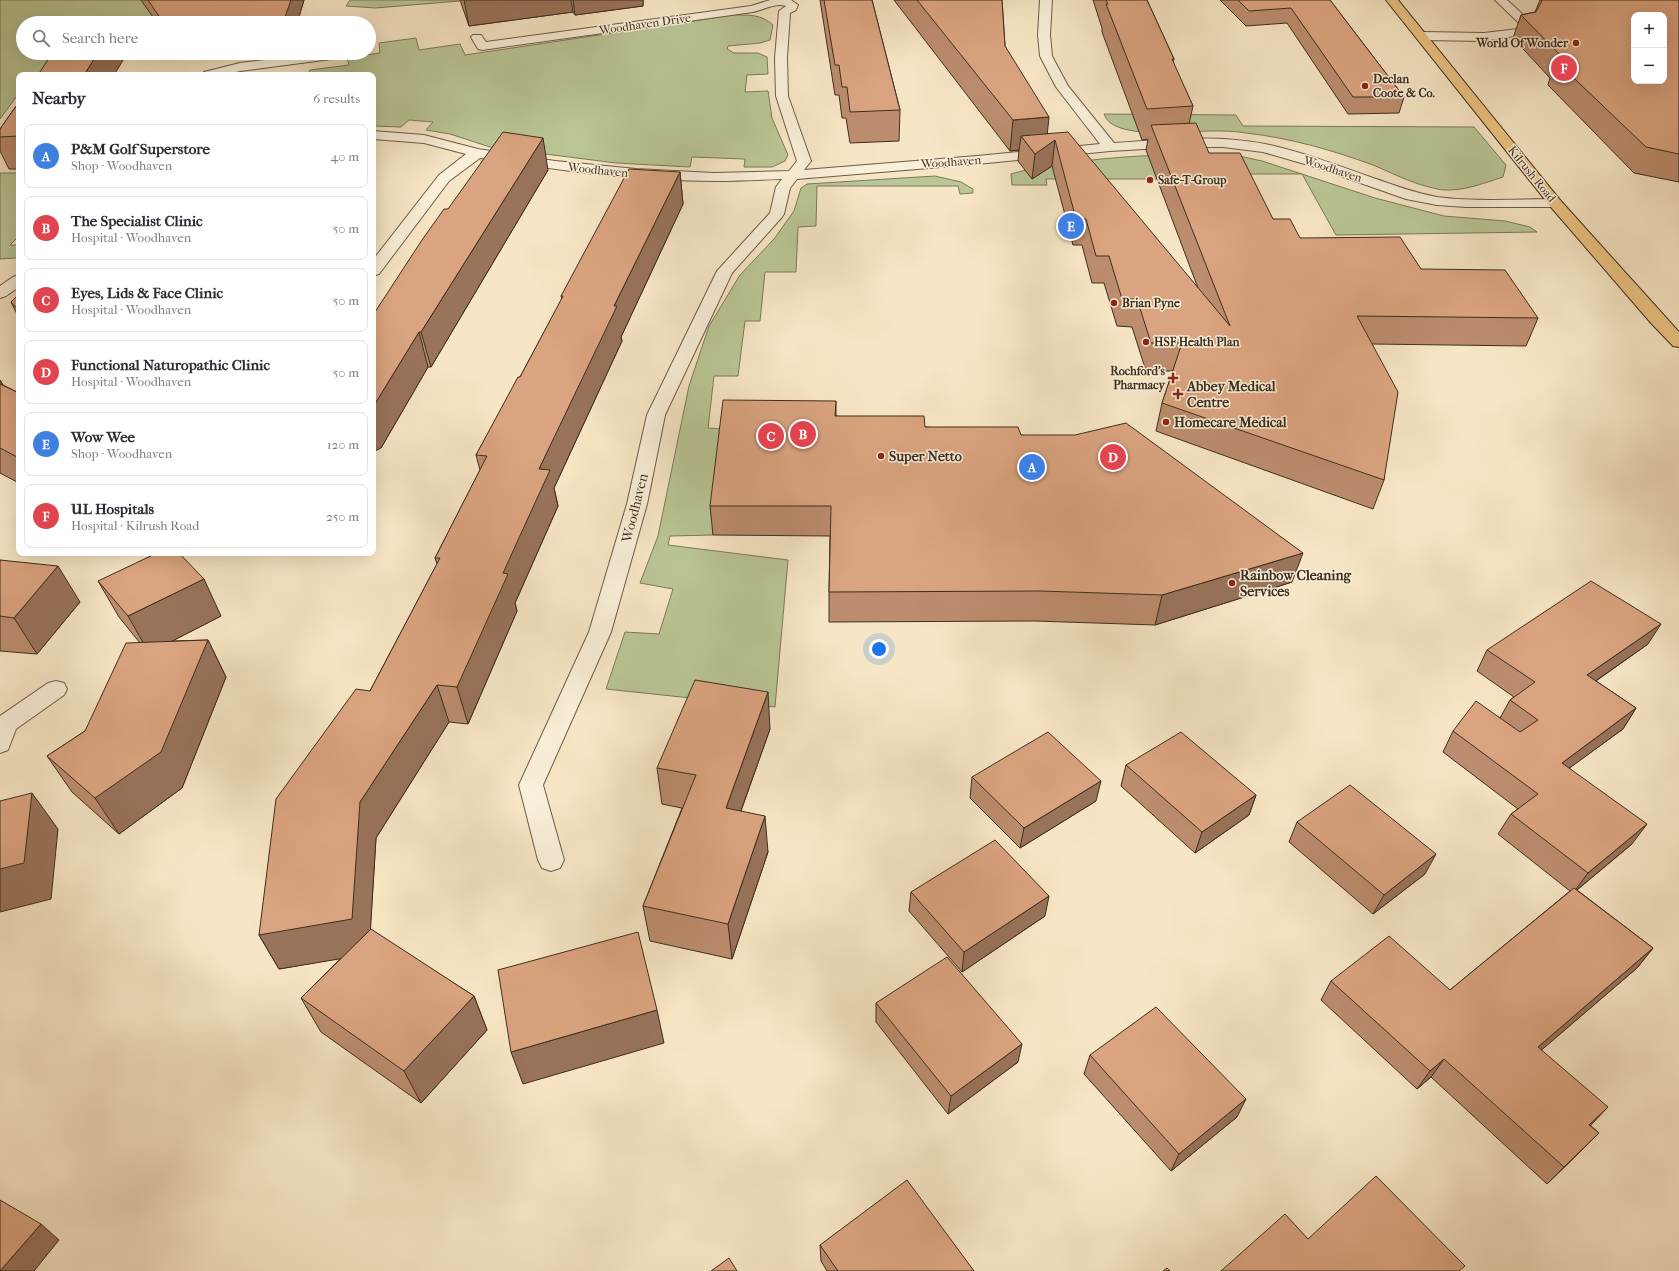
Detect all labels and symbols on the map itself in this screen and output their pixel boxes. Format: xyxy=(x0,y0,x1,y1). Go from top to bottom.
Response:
street label: Woodhaven Drive xyxy=(597,11,692,37)
place label: World Of Wonder xyxy=(1475,36,1569,50)
marker: World Of Wonder xyxy=(1571,38,1581,48)
pin: F xyxy=(1551,53,1577,83)
place label: Declan Coote & Co. xyxy=(1373,72,1436,100)
marker: Declan Coote & Co. xyxy=(1360,81,1370,91)
street label: Kilrush Road xyxy=(1505,143,1559,205)
street label: Woodhaven xyxy=(919,153,982,171)
street label: Woodhaven xyxy=(1301,153,1364,185)
street label: Woodhaven xyxy=(566,160,629,180)
place label: Safe-T-Group xyxy=(1158,173,1227,188)
marker: Safe-T-Group xyxy=(1145,175,1155,185)
pin: E xyxy=(1058,211,1084,241)
place label: Brian Pyne xyxy=(1122,296,1180,311)
marker: Brian Pyne xyxy=(1109,298,1119,308)
place label: HSF Health Plan xyxy=(1154,335,1240,349)
marker: HSF Health Plan xyxy=(1141,337,1151,347)
place label: Rochford's Pharmacy xyxy=(1110,364,1166,393)
marker: Rochford's Pharmacy xyxy=(1168,373,1178,383)
place label: Abbey Medical Centre xyxy=(1186,378,1276,411)
marker: Abbey Medical Centre xyxy=(1172,388,1184,400)
place label: Homecare Medical xyxy=(1174,414,1287,431)
marker: Homecare Medical xyxy=(1161,417,1171,427)
pin: B xyxy=(790,419,816,449)
pin: C xyxy=(758,421,784,451)
pin: D xyxy=(1100,442,1126,472)
place label: Super Netto xyxy=(889,448,962,465)
marker: Super Netto xyxy=(876,451,886,461)
pin: A xyxy=(1019,452,1045,482)
street label: Woodhaven xyxy=(618,472,652,545)
place label: Rainbow Cleaning Services xyxy=(1240,567,1352,600)
marker: Rainbow Cleaning Services xyxy=(1227,578,1237,588)
your location xyxy=(869,639,889,659)

